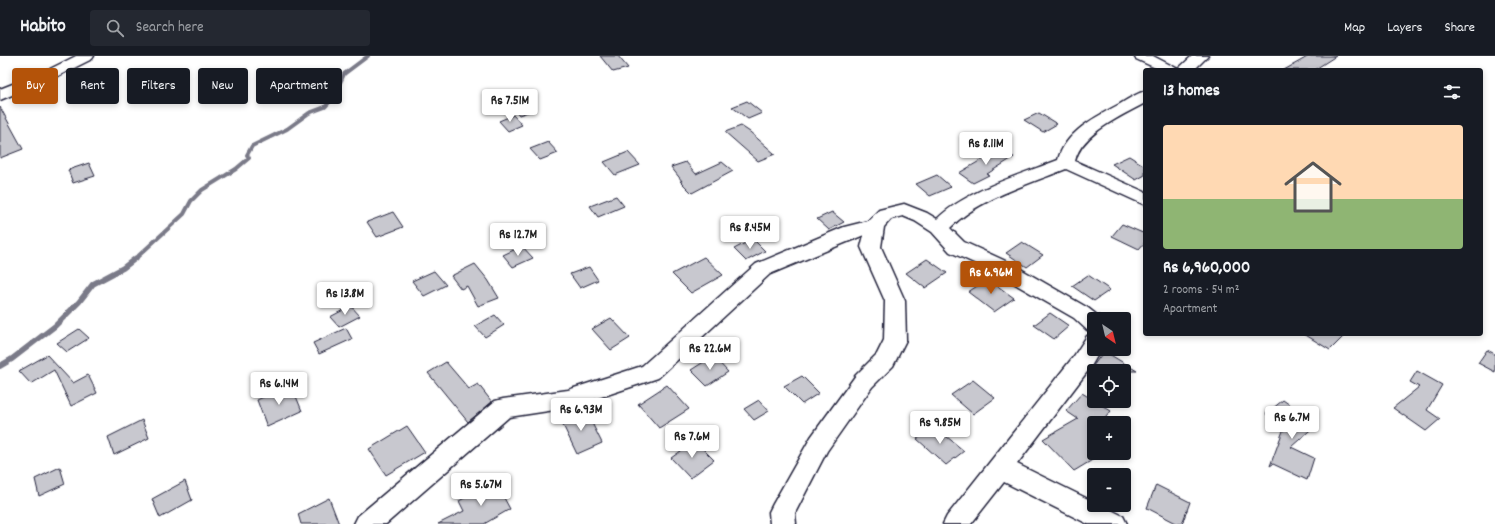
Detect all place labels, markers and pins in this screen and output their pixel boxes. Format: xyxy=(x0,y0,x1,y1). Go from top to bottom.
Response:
pin: Rs 7.51M xyxy=(469,89,551,123)
pin: Rs 8.11M xyxy=(945,132,1027,166)
pin: Rs 8.45M xyxy=(709,216,791,250)
pin: Rs 12.7M xyxy=(477,223,559,257)
pin: Rs 6.96M xyxy=(950,261,1032,295)
pin: Rs 13.8M xyxy=(304,282,386,316)
pin: Rs 22.6M xyxy=(669,337,751,371)
pin: Rs 6.14M xyxy=(238,372,320,406)
pin: Rs 6.93M xyxy=(540,398,622,432)
pin: Rs 6.7M xyxy=(1255,406,1329,440)
pin: Rs 9.85M xyxy=(899,411,981,445)
pin: Rs 7.6M xyxy=(655,425,729,459)
pin: Rs 5.67M xyxy=(440,473,522,507)

